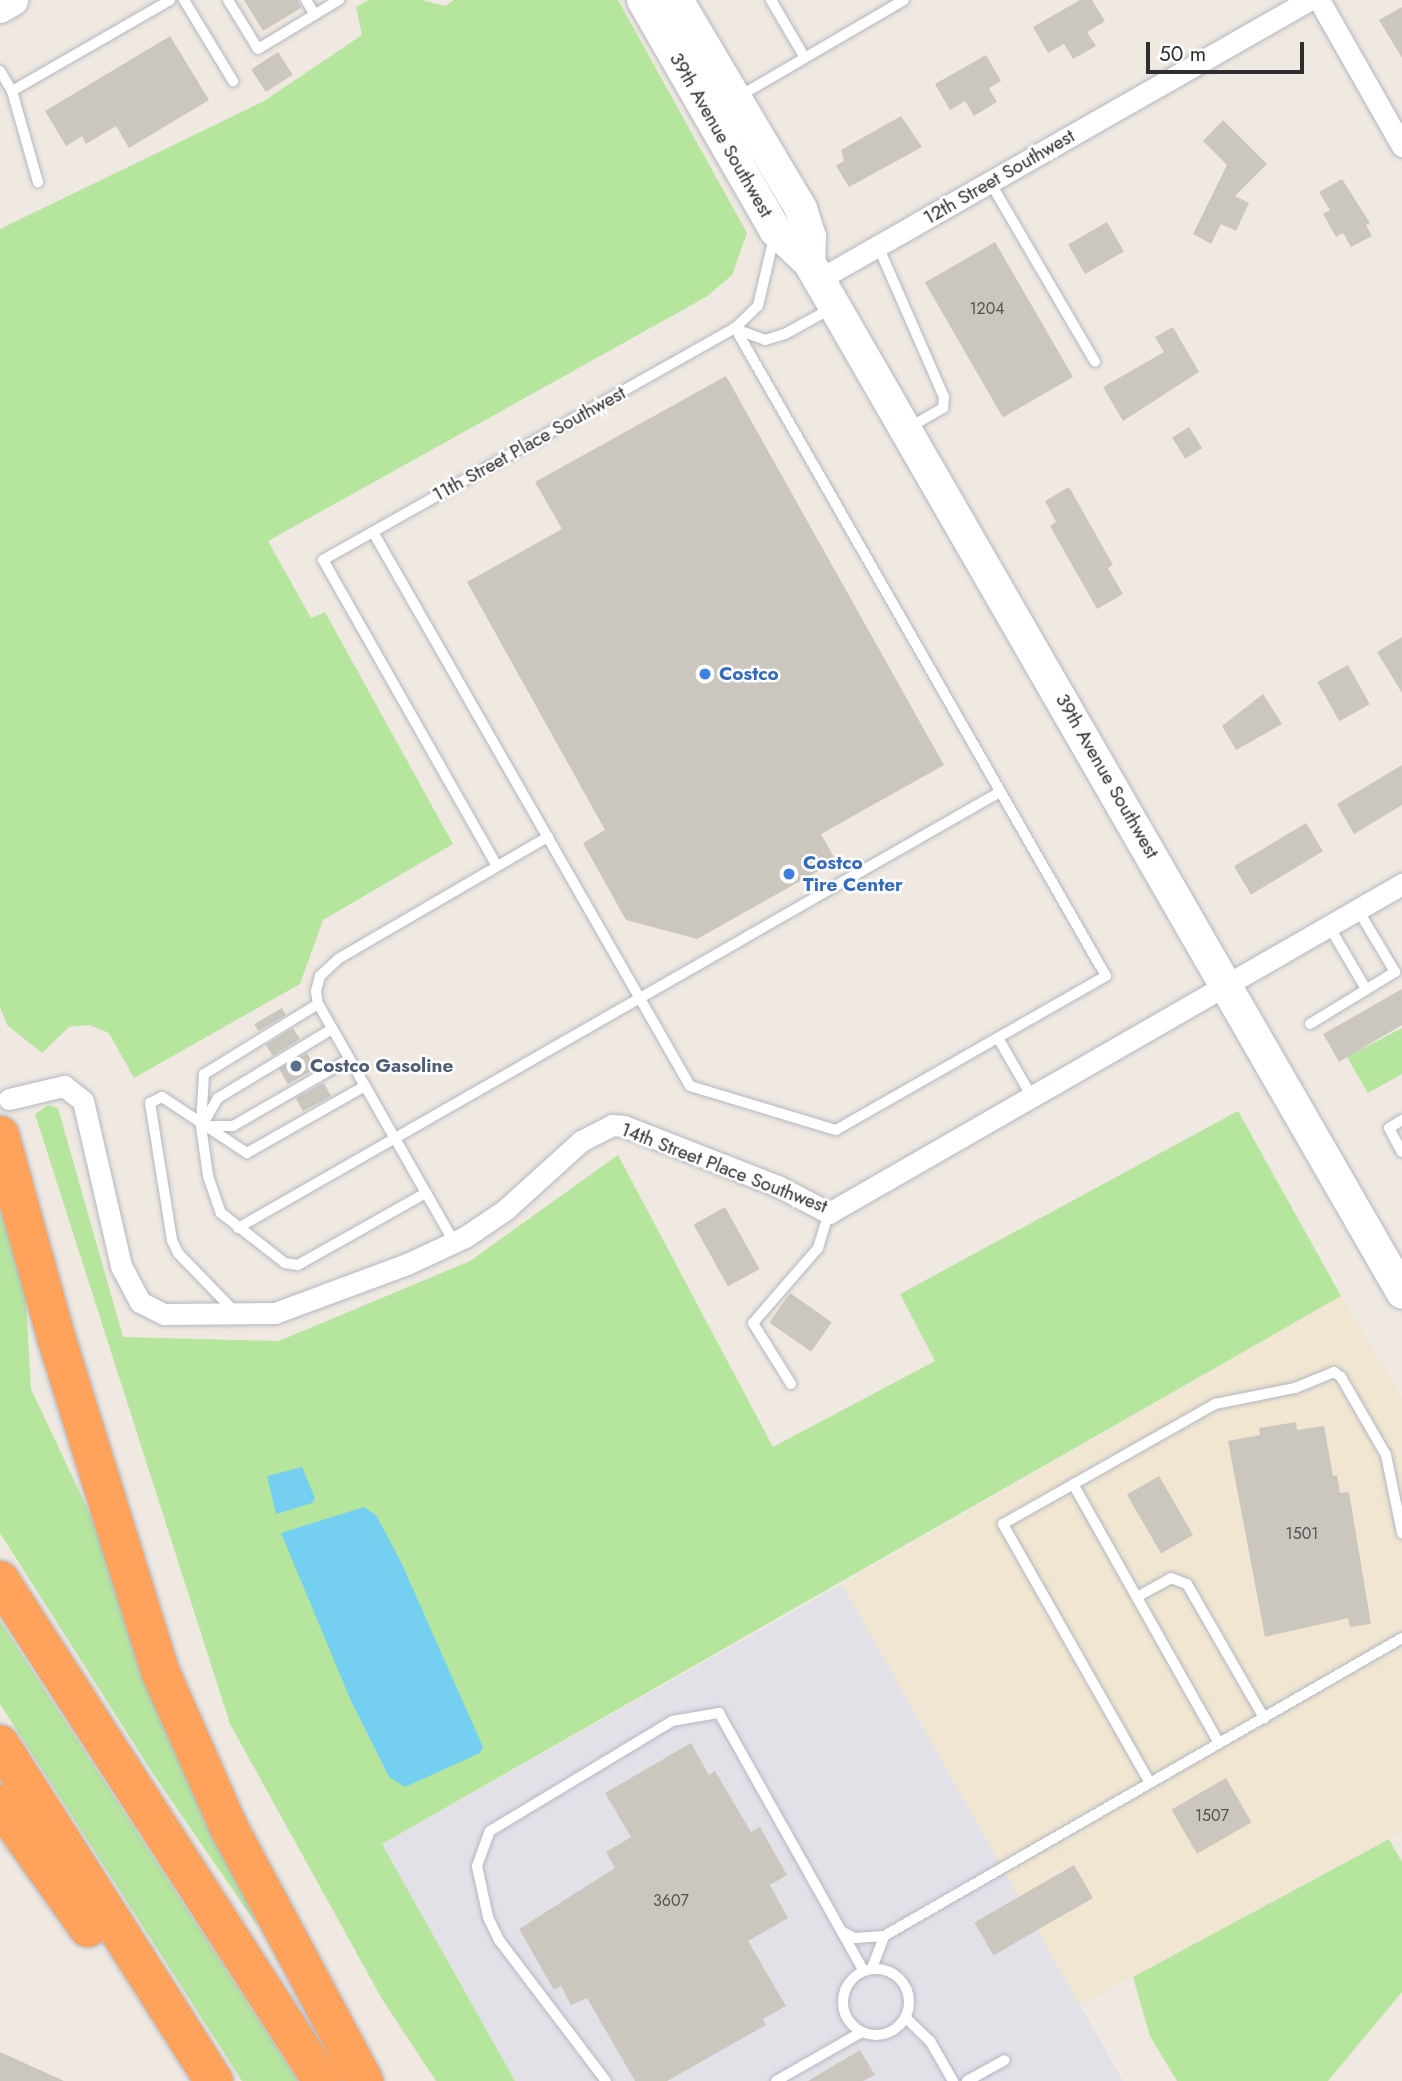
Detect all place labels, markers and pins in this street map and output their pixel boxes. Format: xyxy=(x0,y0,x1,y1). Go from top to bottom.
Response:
place label: Costco xyxy=(719,663,779,685)
marker: Costco xyxy=(697,666,713,682)
place label: Costco Tire Center xyxy=(803,852,903,896)
marker: Costco Tire Center xyxy=(781,866,797,882)
place label: Costco Gasoline xyxy=(310,1055,453,1077)
marker: Costco Gasoline xyxy=(288,1058,304,1074)

